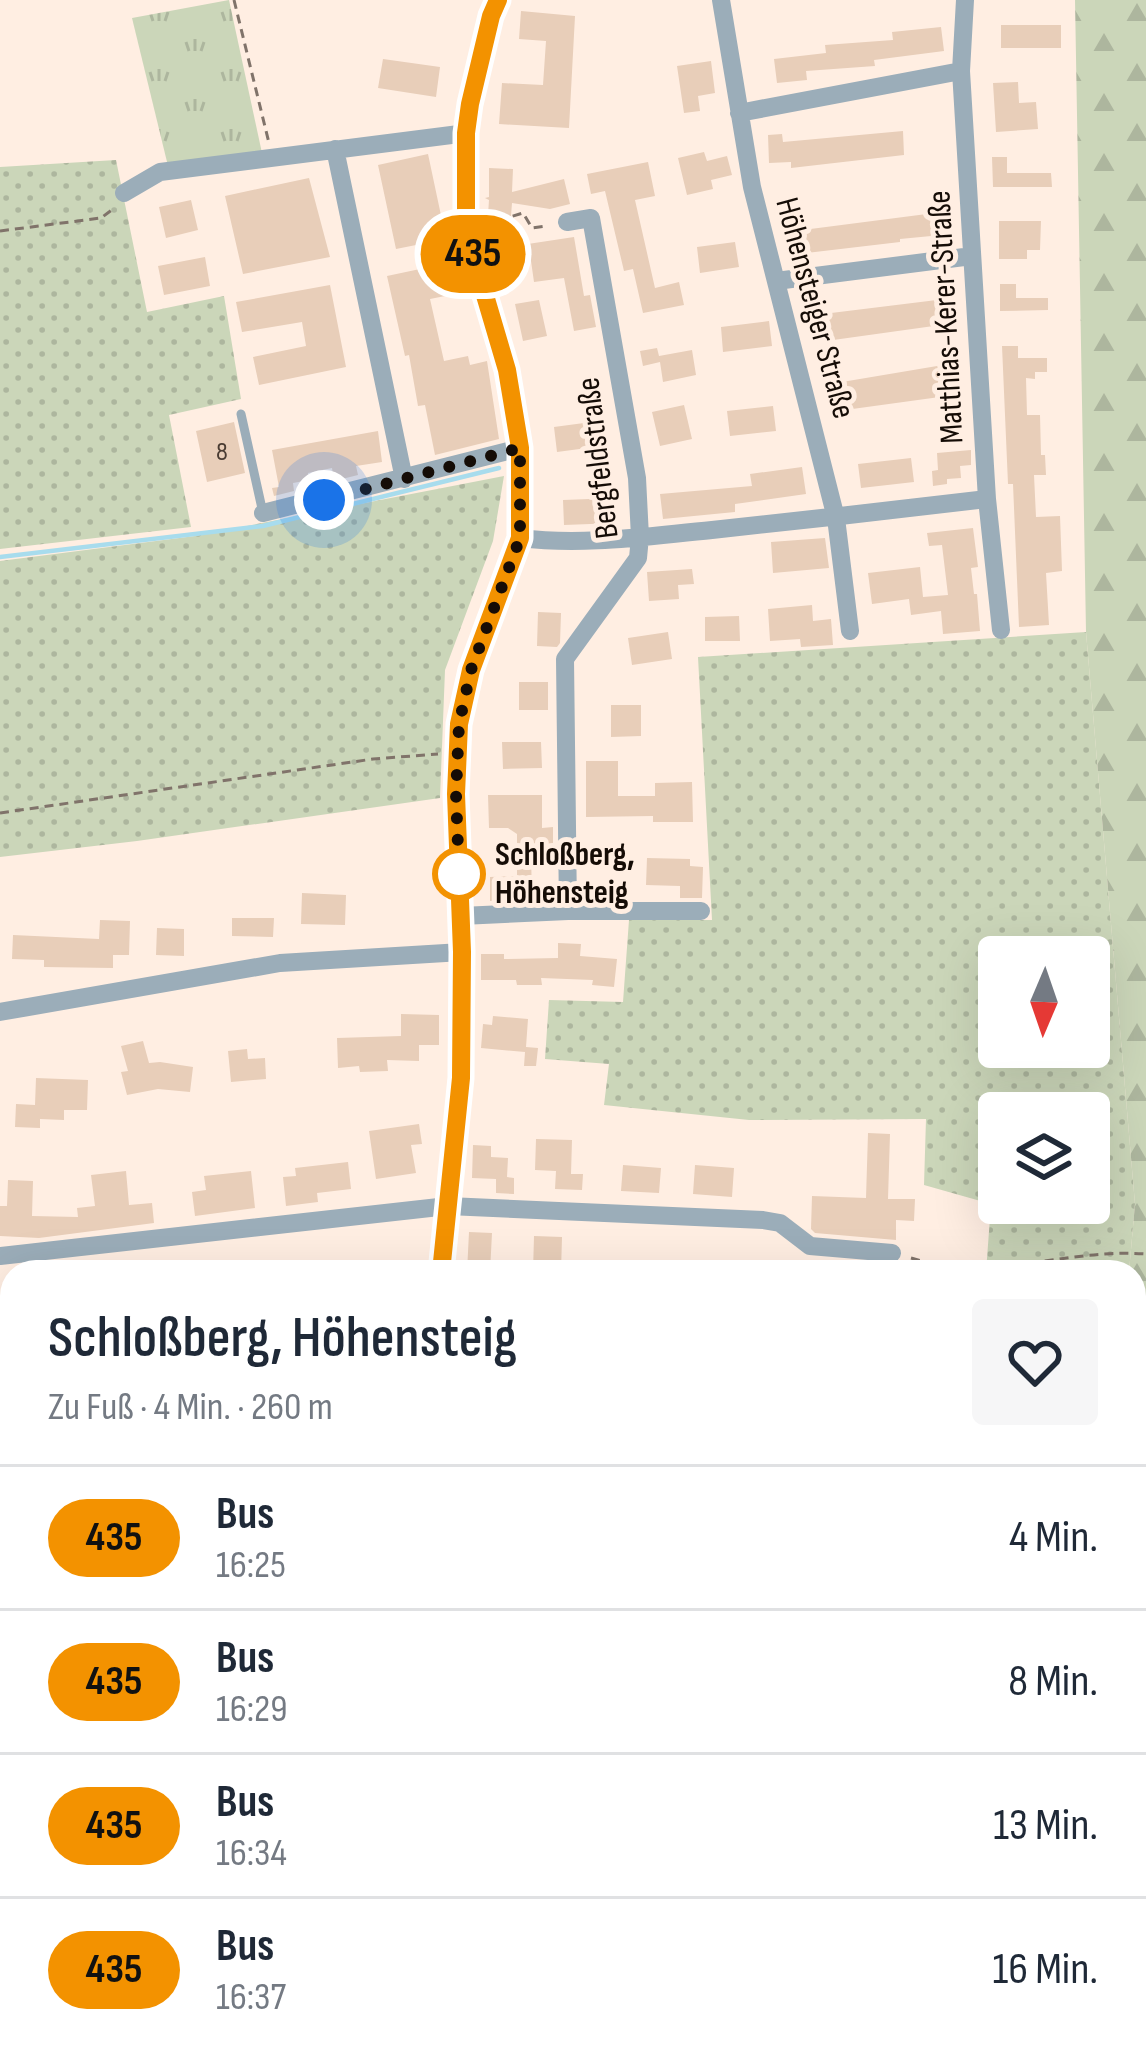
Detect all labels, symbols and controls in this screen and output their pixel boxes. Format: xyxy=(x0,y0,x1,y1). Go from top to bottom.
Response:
street label: Matthias-Kerer-Straße xyxy=(919,189,973,445)
street label: Höhensteiger Straße xyxy=(766,193,864,423)
line badge: 435 xyxy=(404,215,542,293)
text: 435 xyxy=(445,228,501,279)
street label: Bergfeldstraße xyxy=(568,375,628,541)
house number: 8 xyxy=(216,436,228,468)
your location xyxy=(294,470,354,530)
place label: Schloßberg, Höhensteig xyxy=(495,835,635,913)
marker: Schloßberg, Höhensteig xyxy=(434,849,484,899)
north arrow xyxy=(978,936,1110,1068)
map controls xyxy=(978,936,1110,1224)
button: layers xyxy=(978,1092,1110,1224)
button: heart xyxy=(972,1299,1098,1425)
text: Schloßberg, Höhensteig xyxy=(48,1305,517,1373)
text: Zu Fuß · 4 Min. · 260 m xyxy=(48,1384,333,1431)
text: Bus xyxy=(216,1487,274,1542)
text: 4 Min. xyxy=(1009,1510,1098,1565)
text: 435 xyxy=(86,1512,142,1563)
text: 16:25 xyxy=(216,1542,286,1589)
text: Bus xyxy=(216,1631,274,1686)
text: 8 Min. xyxy=(1008,1654,1098,1709)
text: 435 xyxy=(86,1656,142,1707)
text: 16:29 xyxy=(216,1686,287,1733)
text: Bus xyxy=(216,1775,274,1830)
text: 13 Min. xyxy=(993,1798,1098,1853)
text: 435 xyxy=(86,1800,142,1851)
text: 16:34 xyxy=(216,1830,287,1877)
text: Bus xyxy=(216,1919,274,1974)
text: 16 Min. xyxy=(993,1942,1098,1997)
text: 435 xyxy=(86,1944,142,1995)
text: 16:37 xyxy=(216,1974,286,2021)

